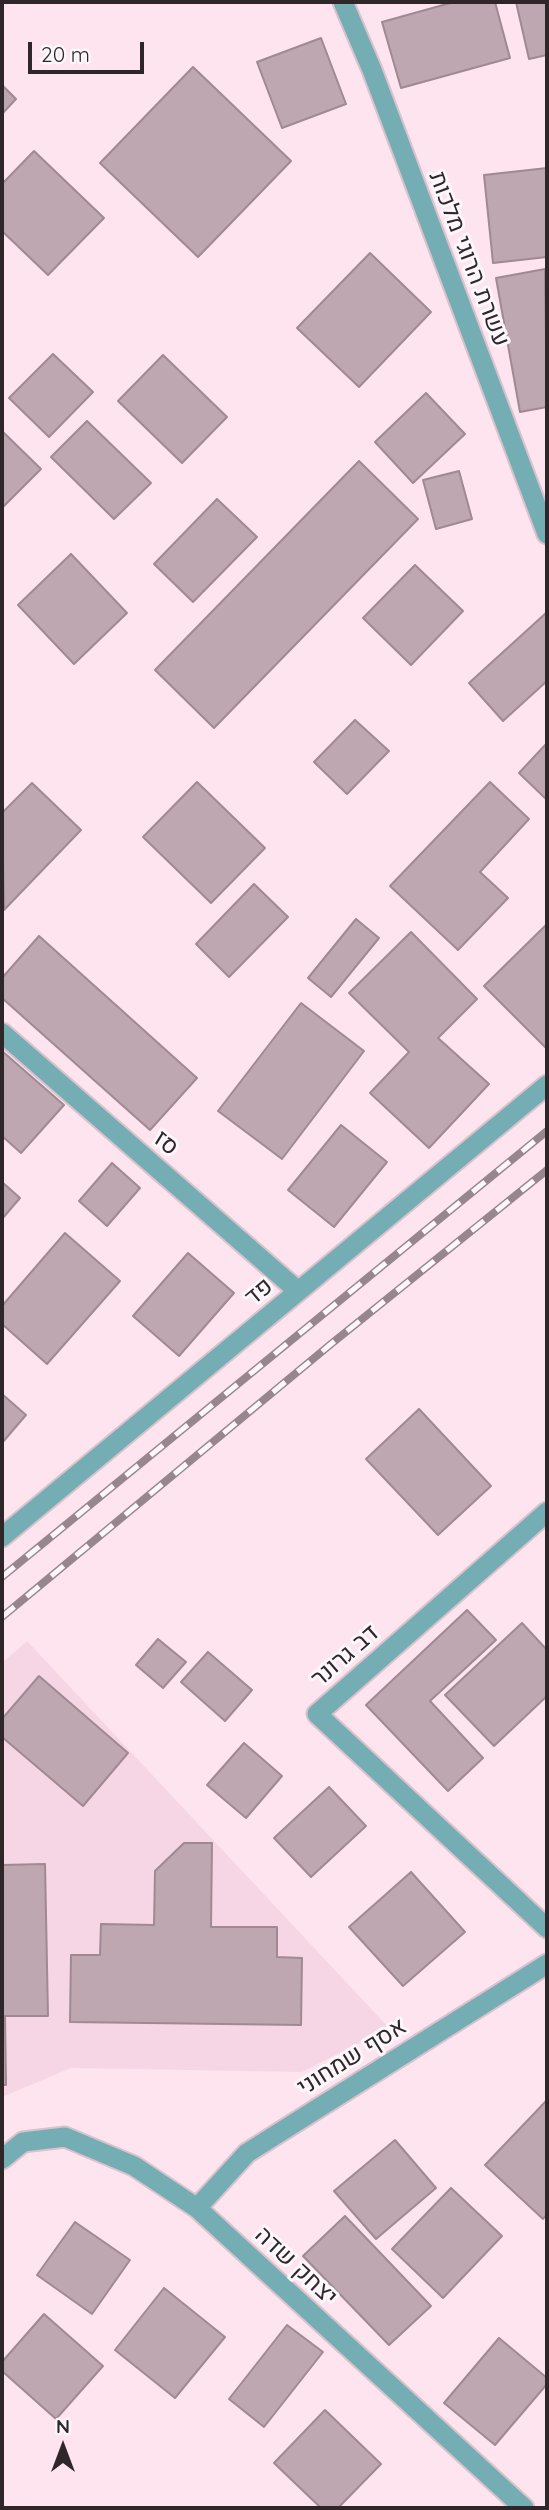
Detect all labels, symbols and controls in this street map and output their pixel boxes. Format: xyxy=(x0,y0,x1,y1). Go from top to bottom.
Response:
scale bar xyxy=(32,28,147,72)
text: 20 m xyxy=(41,41,90,67)
street label: עשרת הרוגי מלכות xyxy=(422,168,516,350)
street label: סז xyxy=(148,1124,184,1162)
street label: פד xyxy=(239,1272,279,1312)
street label: דב גרונר xyxy=(305,1619,385,1693)
street label: אסף שמחוני xyxy=(292,2012,412,2102)
street label: יצחק שדה xyxy=(249,2221,343,2311)
north arrow xyxy=(28,2412,98,2482)
text: N xyxy=(56,2414,70,2438)

